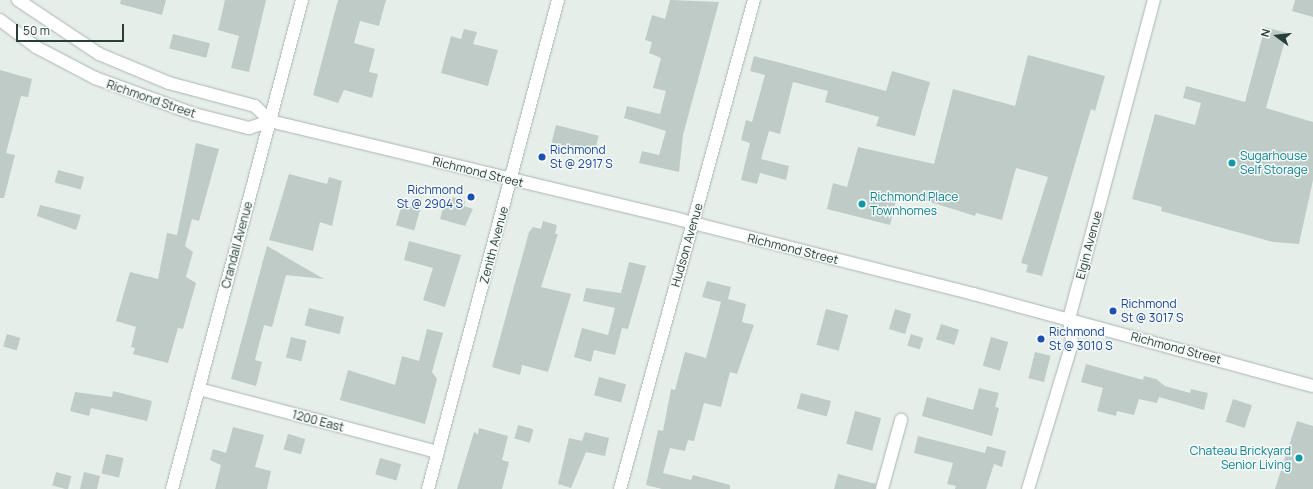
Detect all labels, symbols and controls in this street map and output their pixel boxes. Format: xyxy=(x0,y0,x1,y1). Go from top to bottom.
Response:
scale bar xyxy=(18,16,126,42)
north arrow xyxy=(1257,16,1297,56)
text: 50 m xyxy=(23,22,50,39)
text: N xyxy=(1257,27,1273,39)
street label: Richmond Street xyxy=(105,77,197,121)
place label: Richmond St @ 2917 S xyxy=(550,143,613,171)
place label: Sugarhouse Self Storage xyxy=(1240,149,1308,177)
marker: Richmond St @ 2917 S xyxy=(537,152,547,162)
street label: Richmond Street xyxy=(431,154,525,190)
marker: Sugarhouse Self Storage xyxy=(1227,158,1237,168)
place label: Richmond St @ 2904 S xyxy=(397,183,463,211)
place label: Richmond Place Townhomes xyxy=(870,190,958,218)
marker: Richmond St @ 2904 S xyxy=(466,192,476,202)
marker: Richmond Place Townhomes xyxy=(857,199,867,209)
street label: Crandall Avenue xyxy=(218,200,256,290)
street label: Hudson Avenue xyxy=(668,201,706,289)
street label: Zenith Avenue xyxy=(477,205,511,285)
street label: Elgin Avenue xyxy=(1073,209,1105,281)
street label: Richmond Street xyxy=(746,231,840,267)
place label: Richmond St @ 3017 S xyxy=(1121,297,1183,325)
marker: Richmond St @ 3017 S xyxy=(1108,306,1118,316)
place label: Richmond St @ 3010 S xyxy=(1049,325,1113,353)
street label: Richmond Street xyxy=(1129,329,1223,367)
marker: Richmond St @ 3010 S xyxy=(1036,334,1046,344)
street label: 1200 East xyxy=(290,407,346,435)
place label: Chateau Brickyard Senior Living xyxy=(1190,444,1291,472)
marker: Chateau Brickyard Senior Living xyxy=(1294,453,1304,463)

